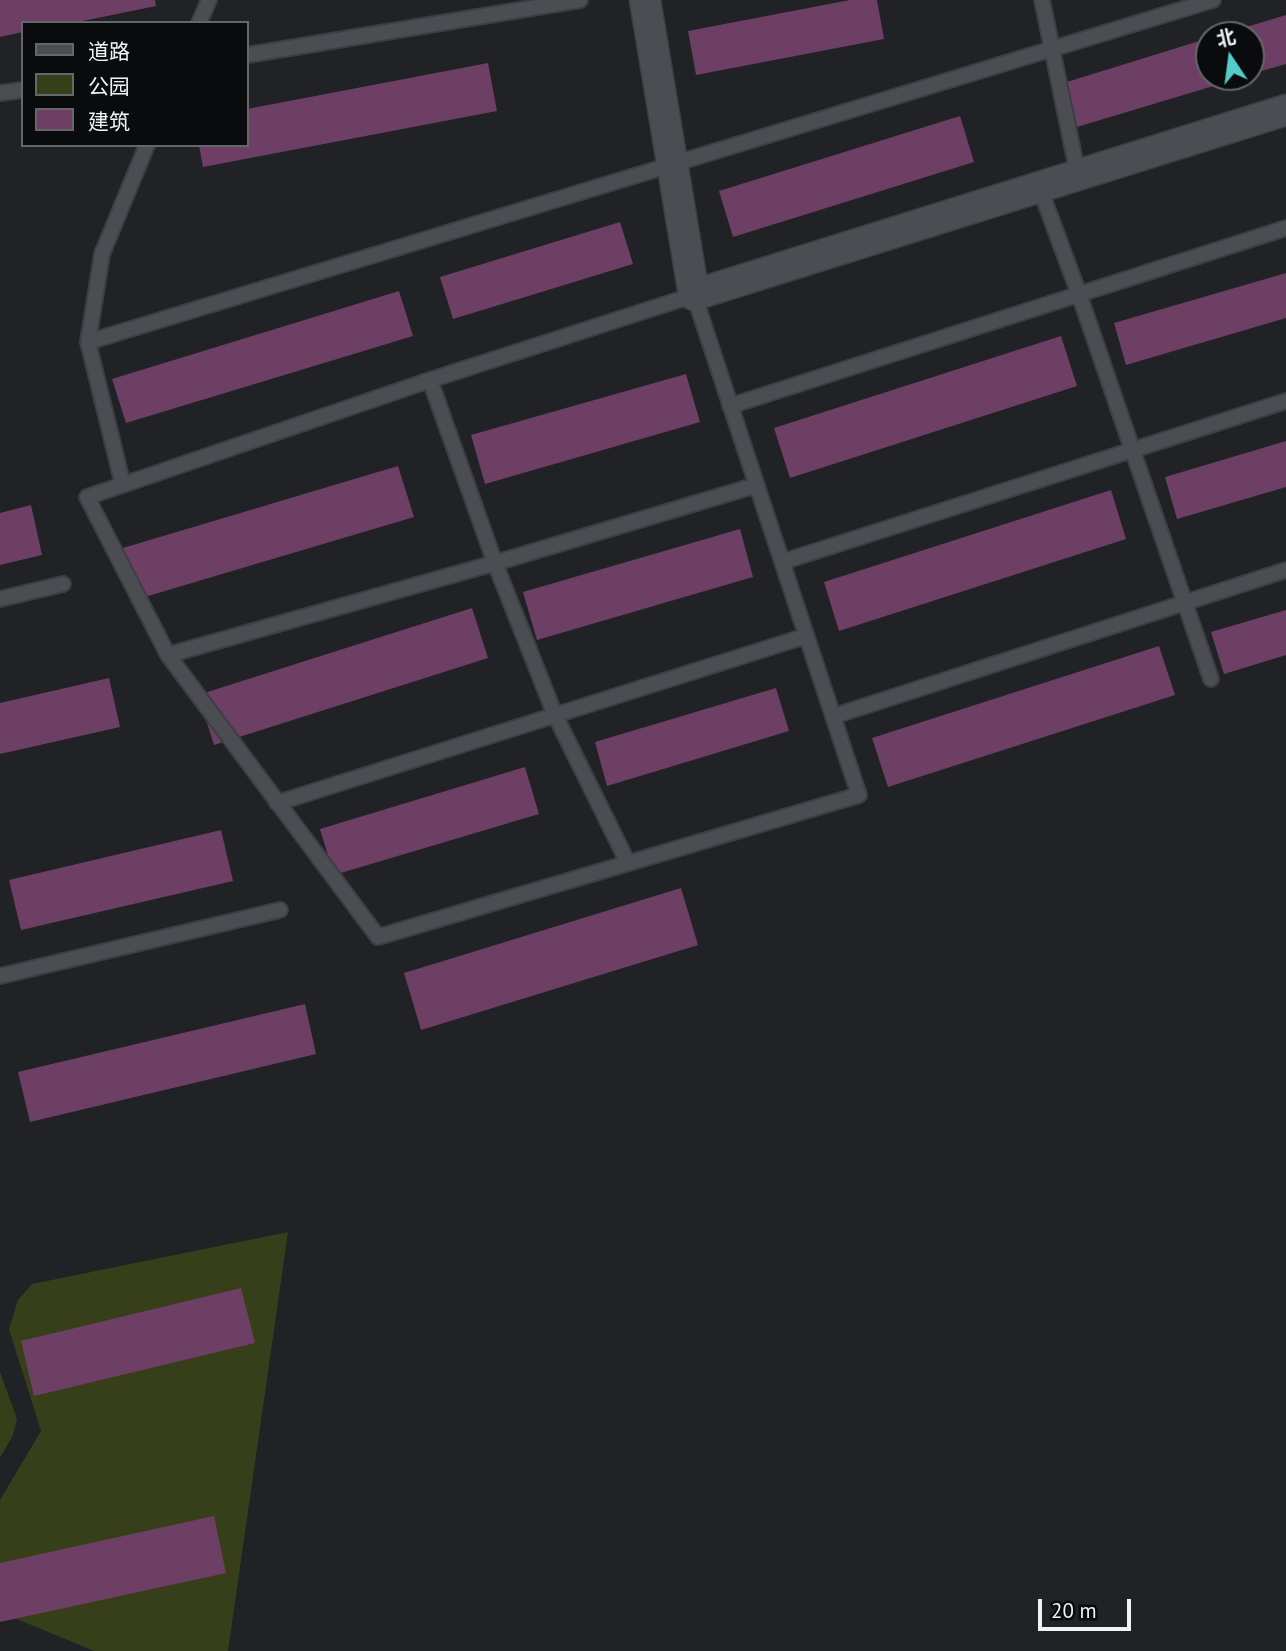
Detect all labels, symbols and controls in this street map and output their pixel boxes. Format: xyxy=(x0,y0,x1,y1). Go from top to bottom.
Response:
legend xyxy=(21,21,248,147)
north arrow xyxy=(1195,21,1265,91)
text: 北 xyxy=(1214,24,1238,51)
text: 道路 xyxy=(88,38,130,65)
text: 公园 xyxy=(88,73,130,100)
text: 建筑 xyxy=(88,108,130,135)
scale bar xyxy=(1041,1584,1134,1628)
text: 20 m xyxy=(1051,1597,1097,1624)

